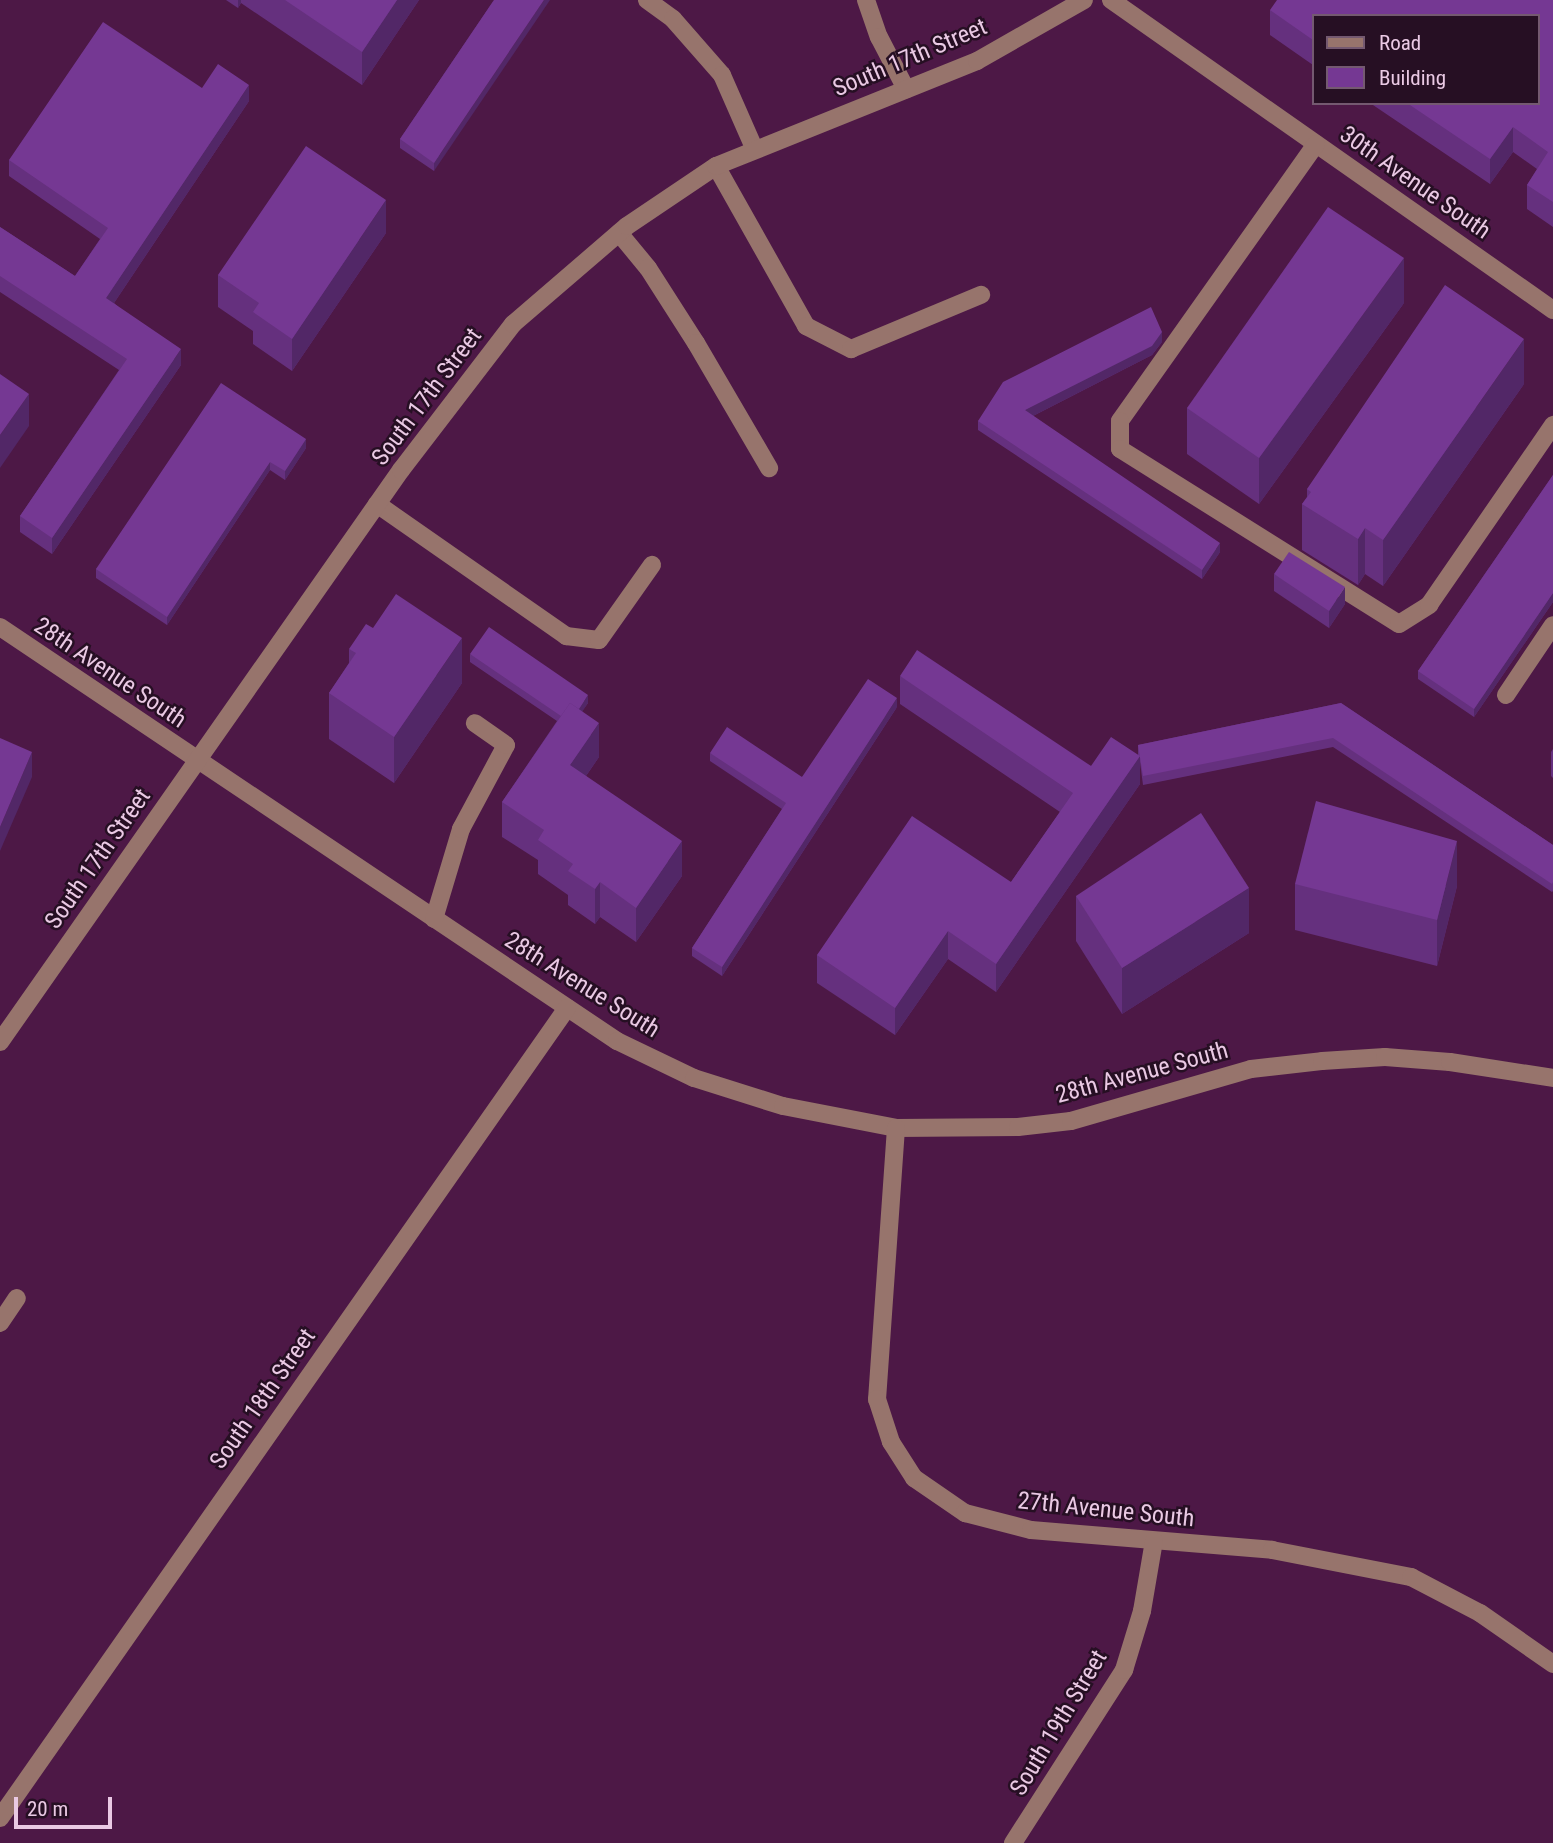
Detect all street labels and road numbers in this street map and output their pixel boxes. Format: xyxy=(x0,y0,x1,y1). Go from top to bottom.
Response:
street label: South 17th Street xyxy=(829,13,991,103)
street label: 30th Avenue South xyxy=(1334,120,1496,246)
street label: South 17th Street xyxy=(366,323,488,471)
street label: 28th Avenue South xyxy=(28,611,192,735)
street label: South 17th Street xyxy=(39,783,157,935)
street label: 28th Avenue South xyxy=(499,926,665,1044)
street label: 28th Avenue South xyxy=(1053,1036,1231,1110)
street label: South 18th Street xyxy=(204,1323,322,1475)
street label: 27th Avenue South xyxy=(1016,1486,1196,1534)
street label: South 19th Street xyxy=(1004,1645,1114,1801)

